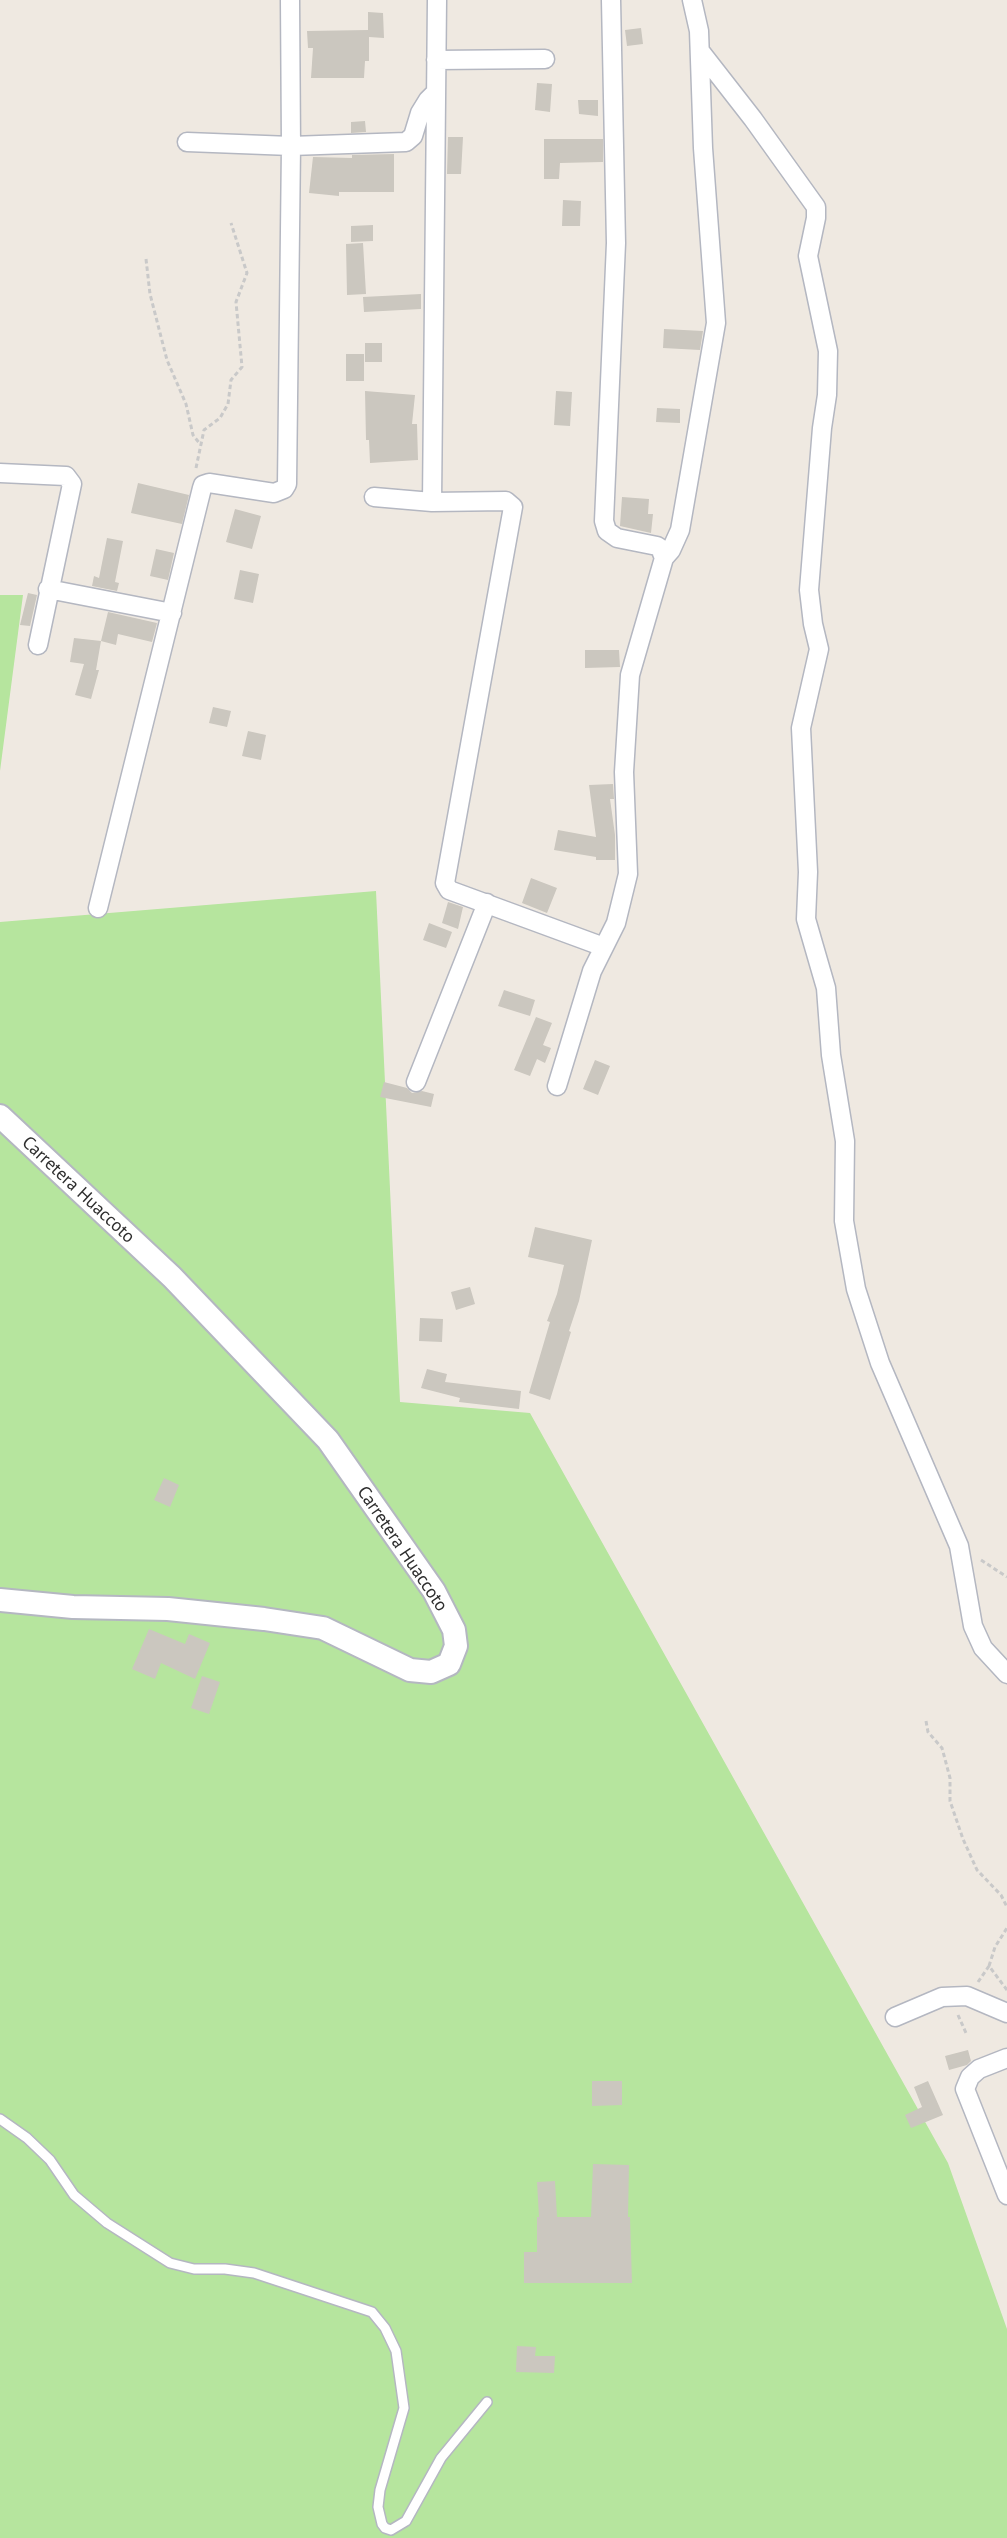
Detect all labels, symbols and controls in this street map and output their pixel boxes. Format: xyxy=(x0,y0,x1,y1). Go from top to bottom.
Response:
street label: Carretera Huaccoto xyxy=(17,1132,139,1248)
street label: Carretera Huaccoto xyxy=(352,1482,452,1616)

